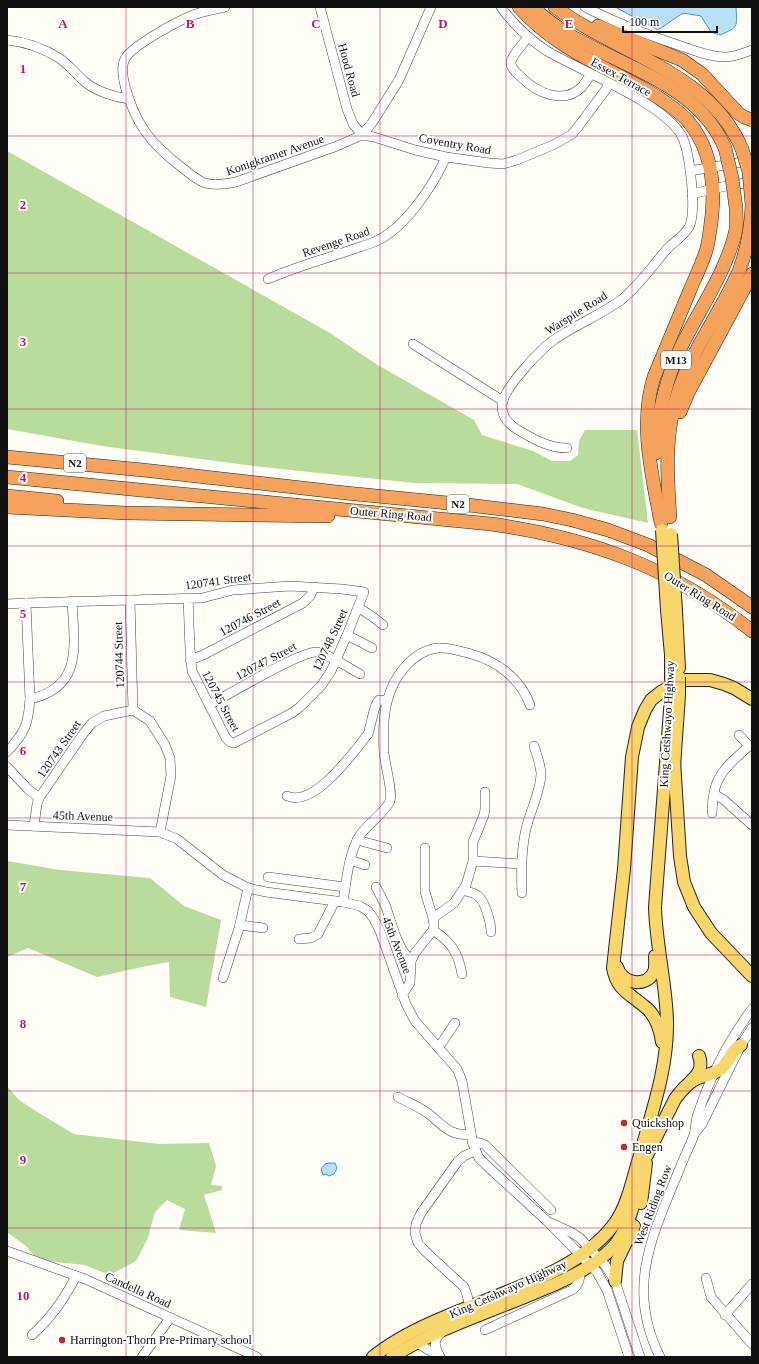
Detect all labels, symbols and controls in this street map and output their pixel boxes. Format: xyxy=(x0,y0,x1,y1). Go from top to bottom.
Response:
scale bar xyxy=(623,8,717,34)
text: 100 m xyxy=(629,15,660,29)
text: A xyxy=(58,16,68,31)
text: B xyxy=(186,16,195,31)
text: C xyxy=(311,16,321,31)
text: D xyxy=(438,16,448,31)
text: E xyxy=(565,16,573,31)
street label: Hood Road xyxy=(335,42,363,98)
street label: Essex Terrace xyxy=(588,55,654,99)
text: 1 xyxy=(20,61,26,76)
street label: Coventry Road xyxy=(418,131,492,157)
street label: Konigkramer Avenue xyxy=(224,132,326,178)
text: 2 xyxy=(20,197,26,212)
street label: Revenge Road xyxy=(300,224,372,260)
street label: Warspite Road xyxy=(542,288,610,338)
text: 3 xyxy=(20,334,27,349)
road number: M13 xyxy=(661,351,691,369)
road number: N2 xyxy=(64,454,86,472)
text: 4 xyxy=(20,470,27,485)
road number: N2 xyxy=(447,495,469,513)
street label: Outer Ring Road xyxy=(350,503,432,525)
street label: Outer Ring Road xyxy=(662,568,738,624)
street label: 120741 Street xyxy=(184,569,253,593)
street label: 120746 Street xyxy=(217,595,283,639)
text: 5 xyxy=(20,606,27,621)
street label: 120748 Street xyxy=(309,606,351,673)
street label: 120744 Street xyxy=(111,621,127,689)
street label: 120747 Street xyxy=(233,639,299,683)
street label: King Cetshwayo Highway xyxy=(657,660,677,788)
street label: 120745 Street xyxy=(199,668,243,734)
street label: 120743 Street xyxy=(34,717,84,780)
text: 6 xyxy=(20,743,27,758)
street label: 45th Avenue xyxy=(53,808,113,824)
text: 7 xyxy=(20,879,27,894)
street label: 45th Avenue xyxy=(379,915,415,975)
text: 8 xyxy=(20,1016,27,1031)
place label: Quickshop xyxy=(632,1116,684,1130)
marker: Quickshop xyxy=(619,1118,629,1128)
place label: Engen xyxy=(632,1140,663,1154)
marker: Engen xyxy=(619,1142,629,1152)
text: 9 xyxy=(20,1152,27,1167)
street label: West Riding Row xyxy=(631,1162,675,1247)
street label: King Cetshwayo Highway xyxy=(447,1257,569,1321)
street label: Candella Road xyxy=(103,1269,173,1311)
text: 10 xyxy=(17,1288,30,1303)
place label: Harrington-Thorn Pre-Primary school xyxy=(70,1333,253,1347)
marker: Harrington-Thorn Pre-Primary school xyxy=(57,1335,67,1345)

